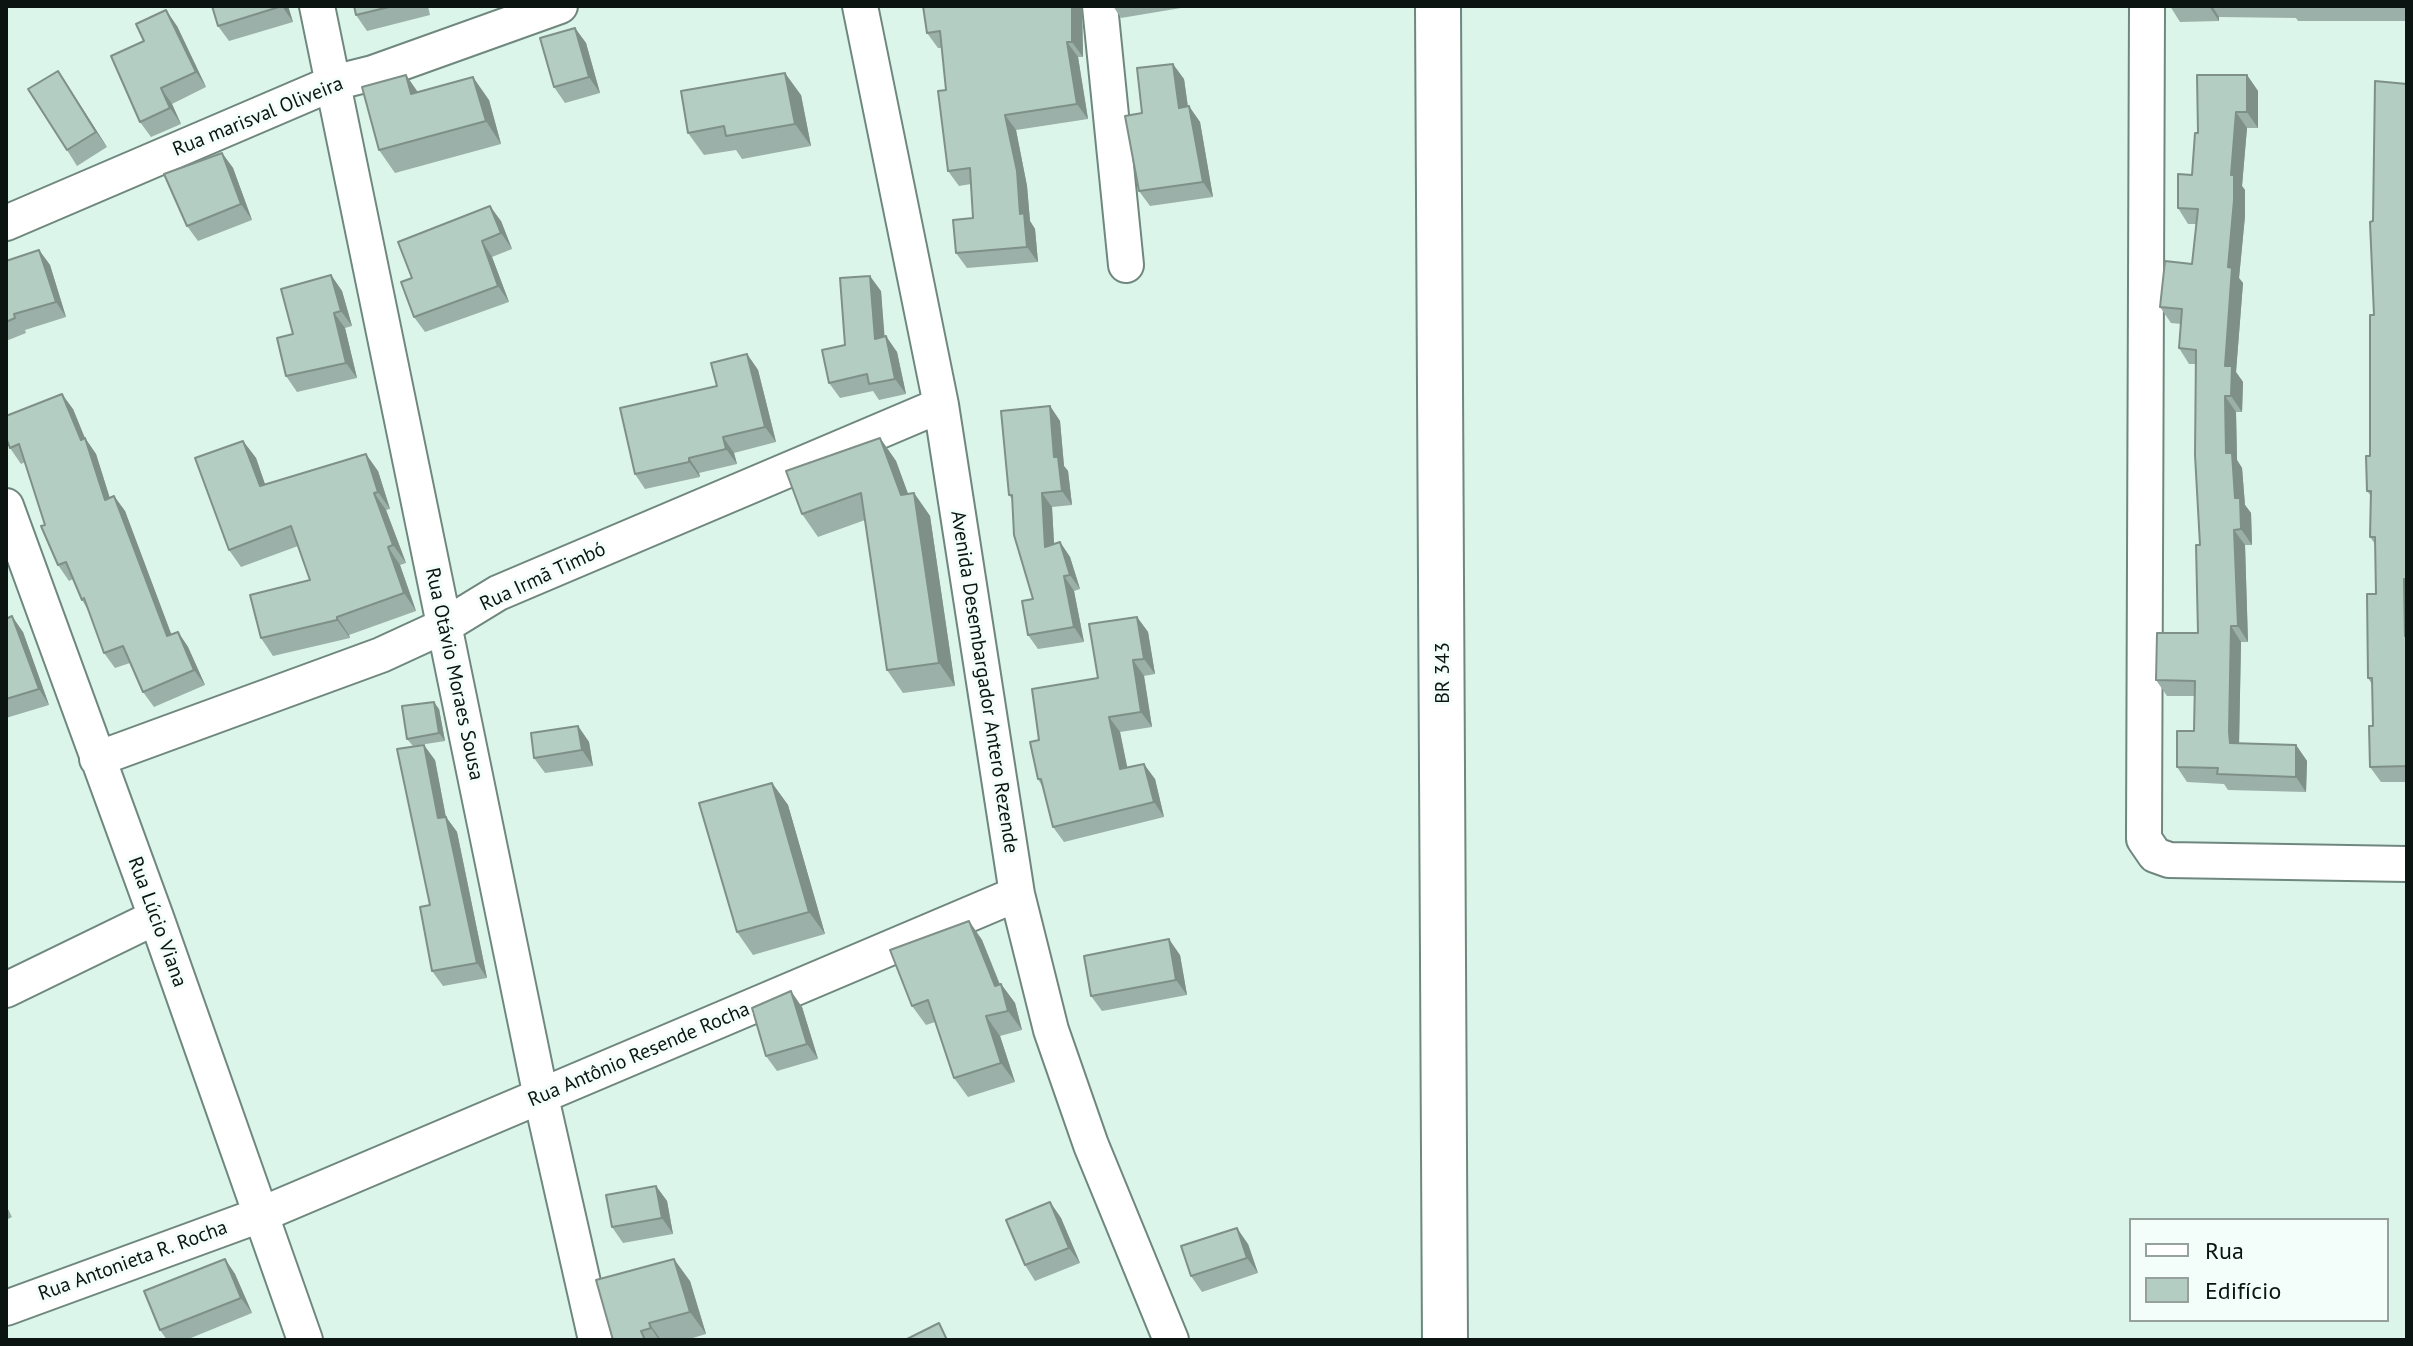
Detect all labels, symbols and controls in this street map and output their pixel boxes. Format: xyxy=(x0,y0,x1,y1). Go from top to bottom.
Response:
street label: Rua marisval Oliveira xyxy=(169,72,347,162)
street label: Avenida Desembargador Antero Rezende xyxy=(945,509,1023,855)
street label: Rua Irmã Timbó xyxy=(476,537,610,617)
street label: Rua Otávio Moraes Sousa xyxy=(420,565,488,783)
street label: BR 343 xyxy=(1431,642,1455,704)
street label: Rua Lúcio Viana xyxy=(122,854,192,990)
street label: Rua Antônio Resende Rocha xyxy=(525,997,753,1113)
street label: Rua Antonieta R. Rocha xyxy=(35,1216,231,1306)
legend xyxy=(2129,1218,2389,1322)
text: Rua xyxy=(2205,1235,2244,1266)
text: Edifício xyxy=(2205,1275,2281,1306)

